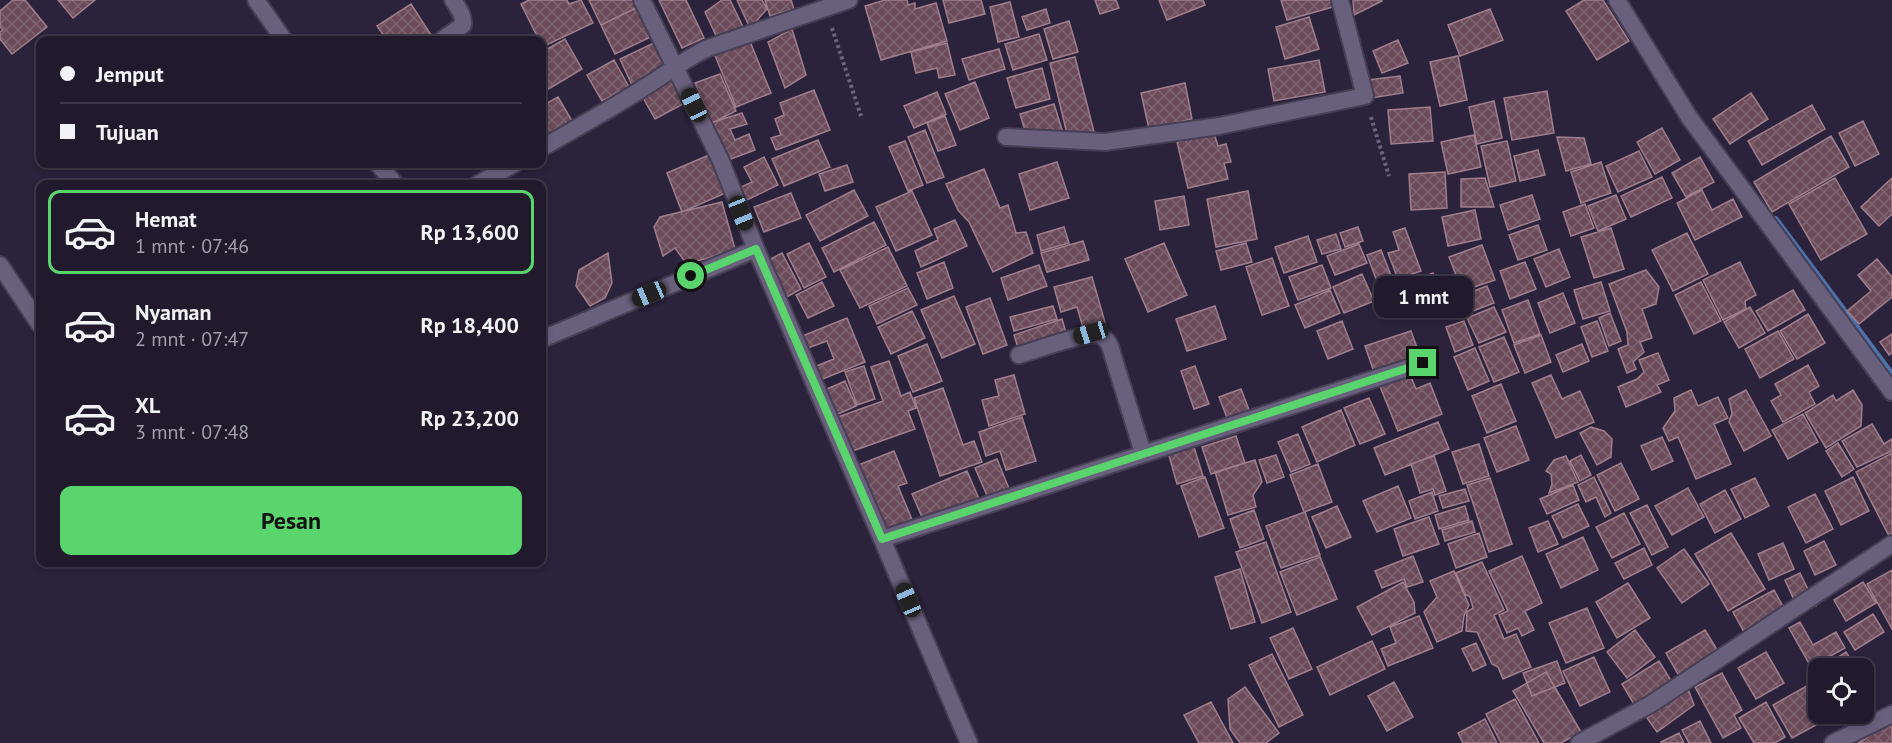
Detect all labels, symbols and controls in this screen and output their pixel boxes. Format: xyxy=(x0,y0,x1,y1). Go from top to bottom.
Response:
text: Jemput xyxy=(96,60,164,88)
car xyxy=(678,85,710,125)
text: Tujuan xyxy=(96,118,159,146)
car xyxy=(726,193,756,233)
icon: car xyxy=(63,205,117,259)
text: Hemat xyxy=(135,205,197,233)
text: Rp 13,600 xyxy=(420,218,519,246)
text: 1 mnt · 07:46 xyxy=(135,233,249,259)
route start xyxy=(677,262,704,289)
callout: 1 mnt xyxy=(1374,276,1472,318)
car xyxy=(629,279,669,309)
text: 1 mnt xyxy=(1398,284,1449,310)
icon: car xyxy=(63,298,117,352)
text: Nyaman xyxy=(135,298,212,326)
text: Rp 18,400 xyxy=(420,311,519,339)
car xyxy=(1071,319,1111,347)
text: 2 mnt · 07:47 xyxy=(135,326,249,352)
route end xyxy=(1409,349,1436,376)
icon: car xyxy=(63,391,117,445)
text: XL xyxy=(135,391,160,419)
text: Rp 23,200 xyxy=(420,404,519,432)
text: 3 mnt · 07:48 xyxy=(135,419,249,445)
button: Pesan xyxy=(60,486,522,555)
car xyxy=(893,580,923,620)
map controls xyxy=(1808,658,1874,724)
button: locate xyxy=(1808,658,1874,724)

